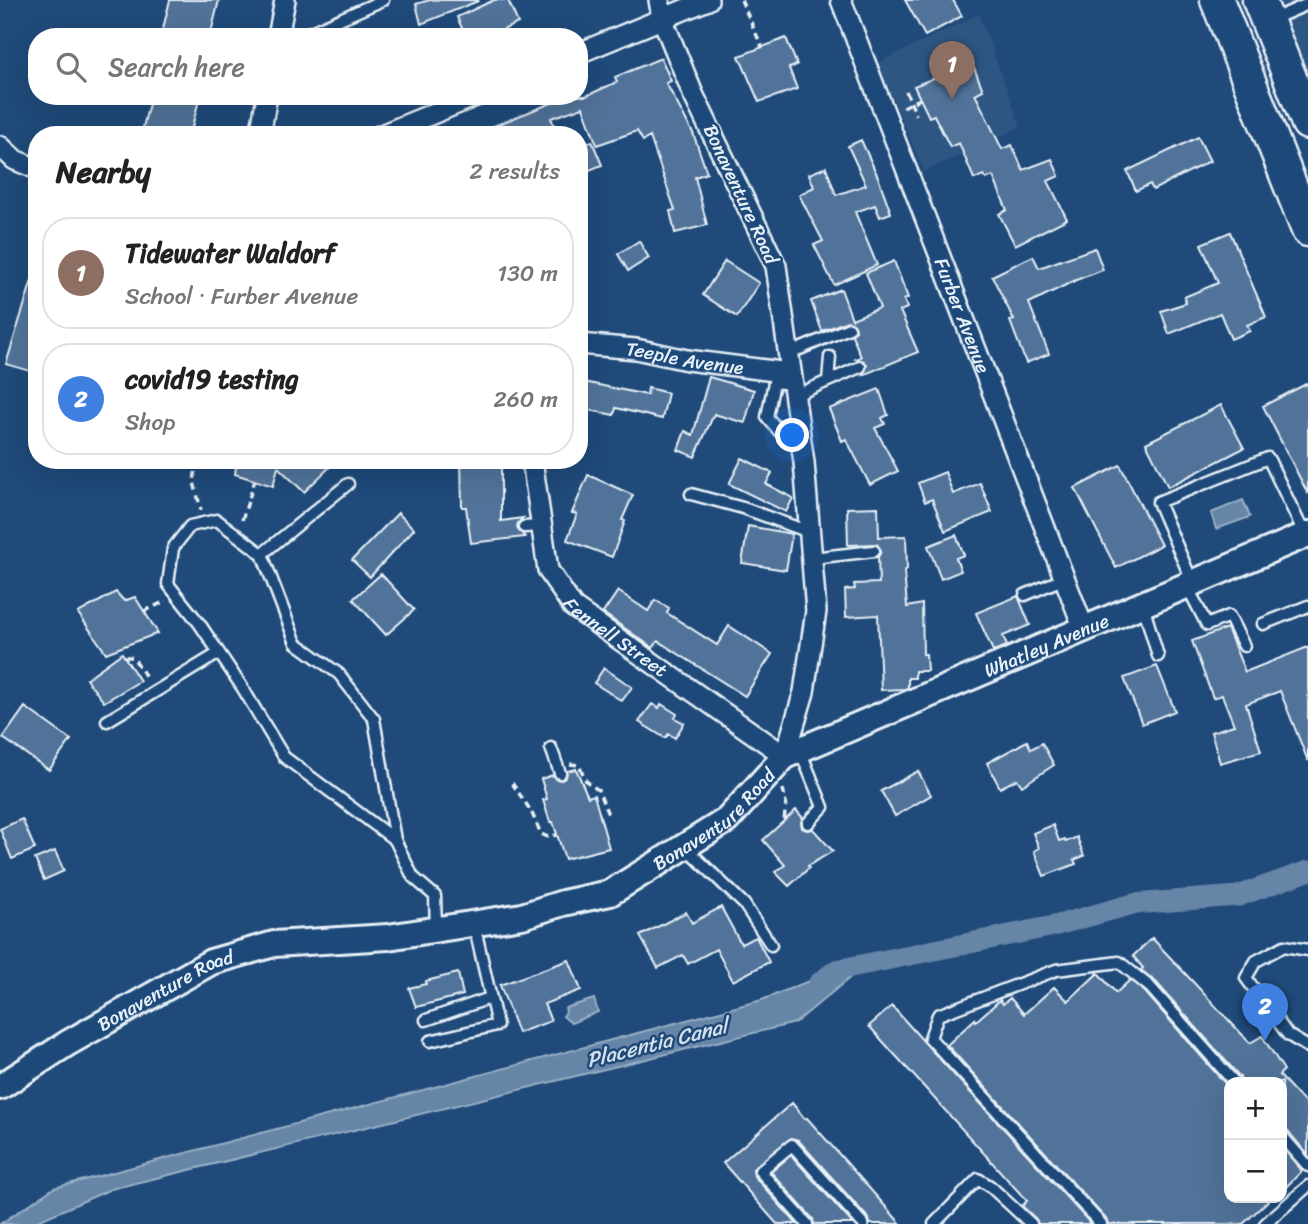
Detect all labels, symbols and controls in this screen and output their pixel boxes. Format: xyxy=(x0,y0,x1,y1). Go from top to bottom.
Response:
search box xyxy=(28,28,588,105)
pin: 1 xyxy=(929,41,975,99)
text: Search here xyxy=(108,44,245,90)
icon: search xyxy=(52,48,90,86)
street label: Bonaventure Road xyxy=(694,119,789,271)
text: Nearby xyxy=(56,145,151,199)
text: 2 results xyxy=(469,151,560,192)
text: Tidewater Waldorf xyxy=(125,230,335,276)
text: 1 xyxy=(76,253,86,294)
text: 130 m xyxy=(497,253,558,294)
street label: Furber Avenue xyxy=(925,253,1000,378)
text: School · Furber Avenue xyxy=(125,276,358,317)
street label: Teeple Avenue xyxy=(625,332,746,384)
text: covid19 testing xyxy=(125,356,299,402)
text: 2 xyxy=(74,379,88,420)
text: 260 m xyxy=(493,379,558,420)
text: Shop xyxy=(125,402,175,443)
your location xyxy=(775,418,809,452)
street label: Fennell Street xyxy=(554,590,675,686)
street label: Whatley Avenue xyxy=(979,604,1114,686)
street label: Bonaventure Road xyxy=(646,759,785,879)
street label: Bonaventure Road xyxy=(91,939,239,1040)
pin: 2 xyxy=(1242,983,1288,1041)
water label: Placentia Canal xyxy=(582,1006,737,1079)
map controls xyxy=(1224,1077,1287,1203)
button: + xyxy=(1224,1077,1287,1140)
button: − xyxy=(1224,1140,1287,1203)

